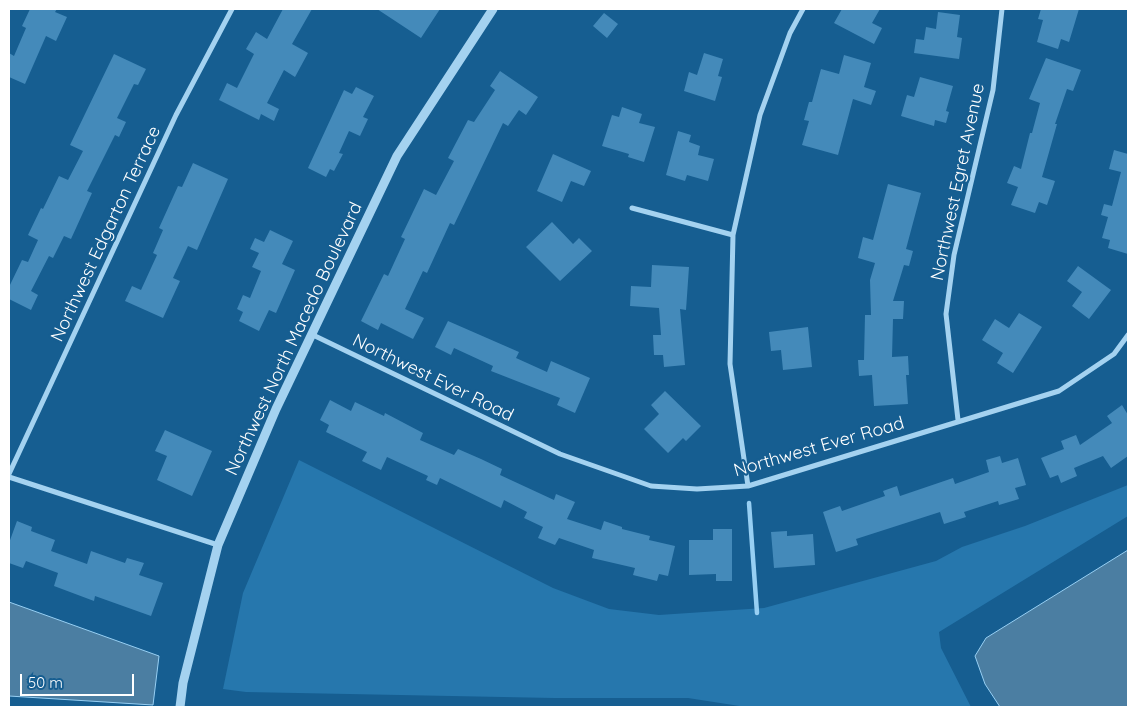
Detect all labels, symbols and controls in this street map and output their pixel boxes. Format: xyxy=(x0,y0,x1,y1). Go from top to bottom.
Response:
street label: Northwest Egret Avenue xyxy=(927,81,989,283)
street label: Northwest Edgarton Terrace xyxy=(46,123,166,345)
street label: Northwest North Macedo Boulevard xyxy=(221,199,367,479)
street label: Northwest Ever Road xyxy=(349,330,517,426)
street label: Northwest Ever Road xyxy=(731,412,907,482)
scale bar xyxy=(22,664,136,696)
text: 50 m xyxy=(28,673,63,692)

